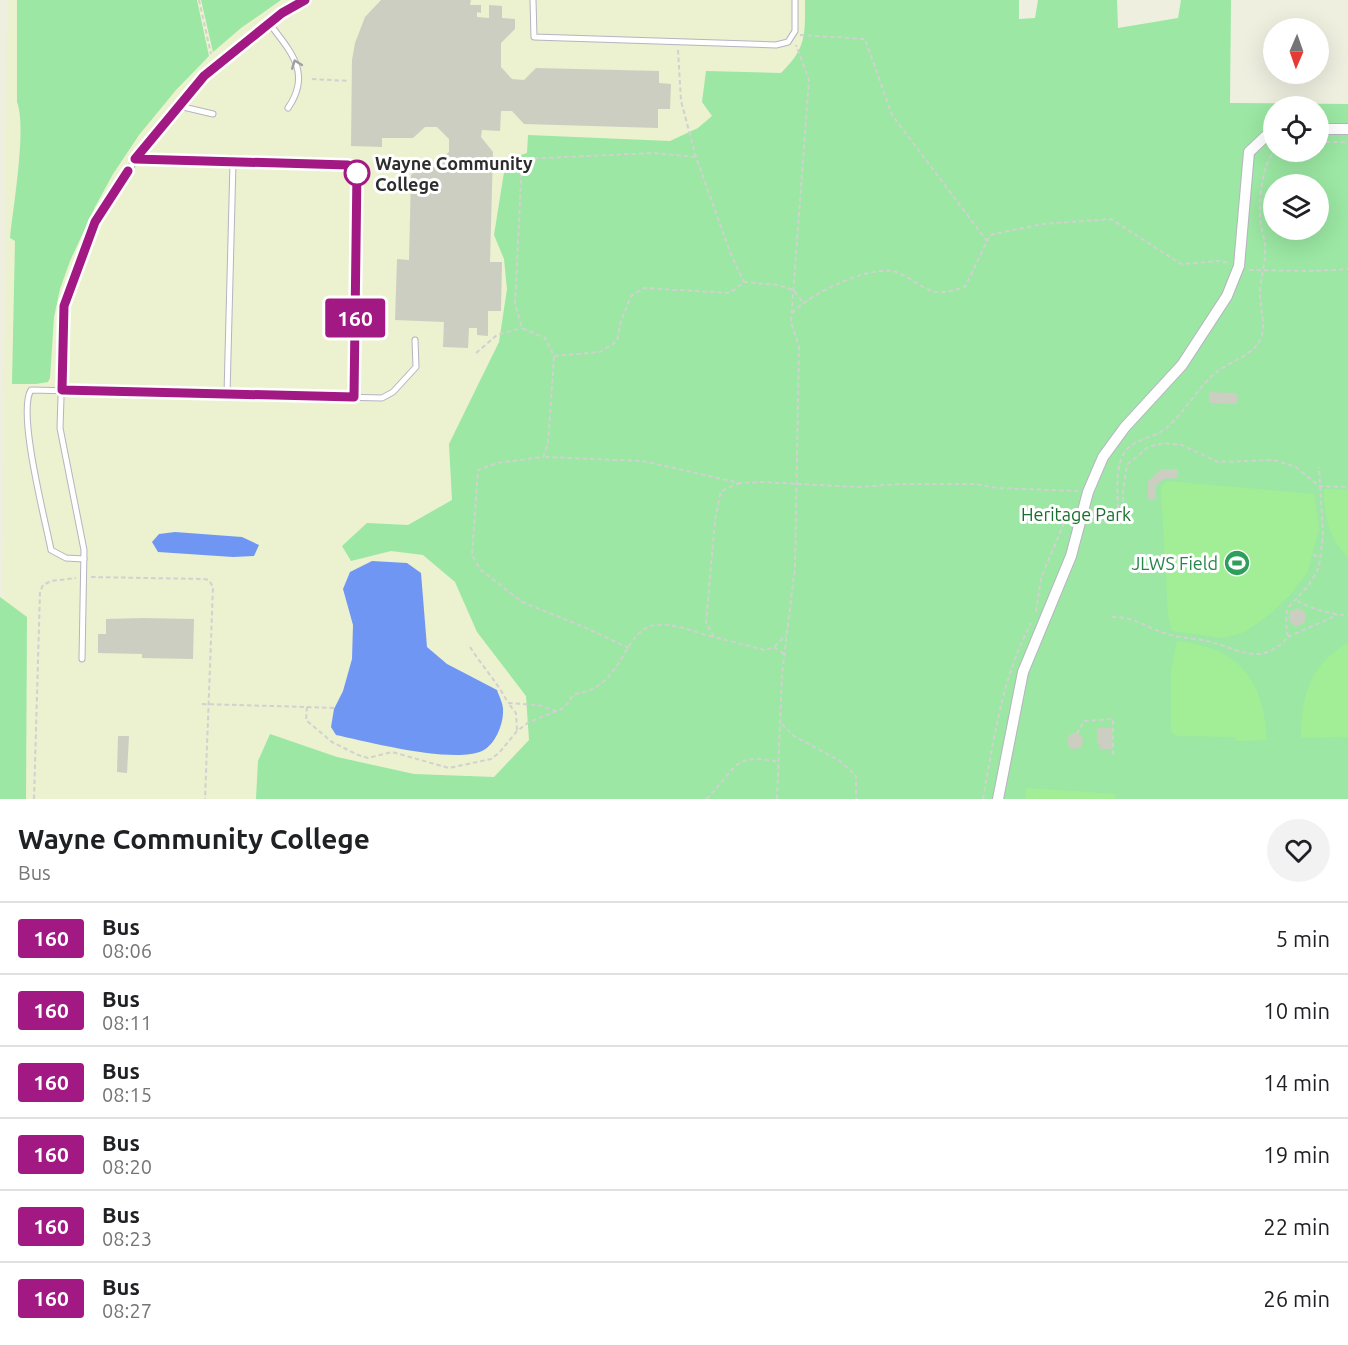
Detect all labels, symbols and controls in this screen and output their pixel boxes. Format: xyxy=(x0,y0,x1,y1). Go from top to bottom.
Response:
north arrow xyxy=(1263,18,1329,84)
map controls xyxy=(1263,18,1329,240)
one-way arrow xyxy=(290,59,303,69)
button: locate xyxy=(1263,96,1329,162)
place label: Wayne Community College xyxy=(375,153,533,194)
marker: Wayne Community College xyxy=(344,160,370,186)
button: layers xyxy=(1263,174,1329,240)
line badge: 160 xyxy=(320,298,389,338)
text: 160 xyxy=(337,306,373,330)
park label: Heritage Park xyxy=(1021,504,1131,524)
sports icon: JLWS Field xyxy=(1222,548,1252,578)
place label: JLWS Field xyxy=(1131,553,1218,573)
button: heart xyxy=(1267,819,1330,882)
text: Wayne Community College xyxy=(18,823,370,854)
text: Bus xyxy=(18,861,51,884)
text: Bus xyxy=(102,914,140,939)
text: 160 xyxy=(33,926,69,950)
text: 5 min xyxy=(1276,926,1330,951)
text: 08:06 xyxy=(102,939,152,962)
text: Bus xyxy=(102,986,140,1011)
text: 160 xyxy=(33,998,69,1022)
text: 10 min xyxy=(1263,998,1330,1023)
text: 08:11 xyxy=(102,1011,152,1034)
text: Bus xyxy=(102,1058,140,1083)
text: 160 xyxy=(33,1070,69,1094)
text: 14 min xyxy=(1263,1070,1330,1095)
text: 08:15 xyxy=(102,1083,152,1106)
text: Bus xyxy=(102,1130,140,1155)
text: 160 xyxy=(33,1142,69,1166)
text: 19 min xyxy=(1263,1142,1330,1167)
text: 08:20 xyxy=(102,1155,152,1178)
text: Bus xyxy=(102,1202,140,1227)
text: 160 xyxy=(33,1214,69,1238)
text: 22 min xyxy=(1263,1214,1330,1239)
text: 08:23 xyxy=(102,1227,152,1250)
text: Bus xyxy=(102,1274,140,1299)
text: 160 xyxy=(33,1286,69,1310)
text: 26 min xyxy=(1263,1286,1330,1311)
text: 08:27 xyxy=(102,1299,152,1322)

